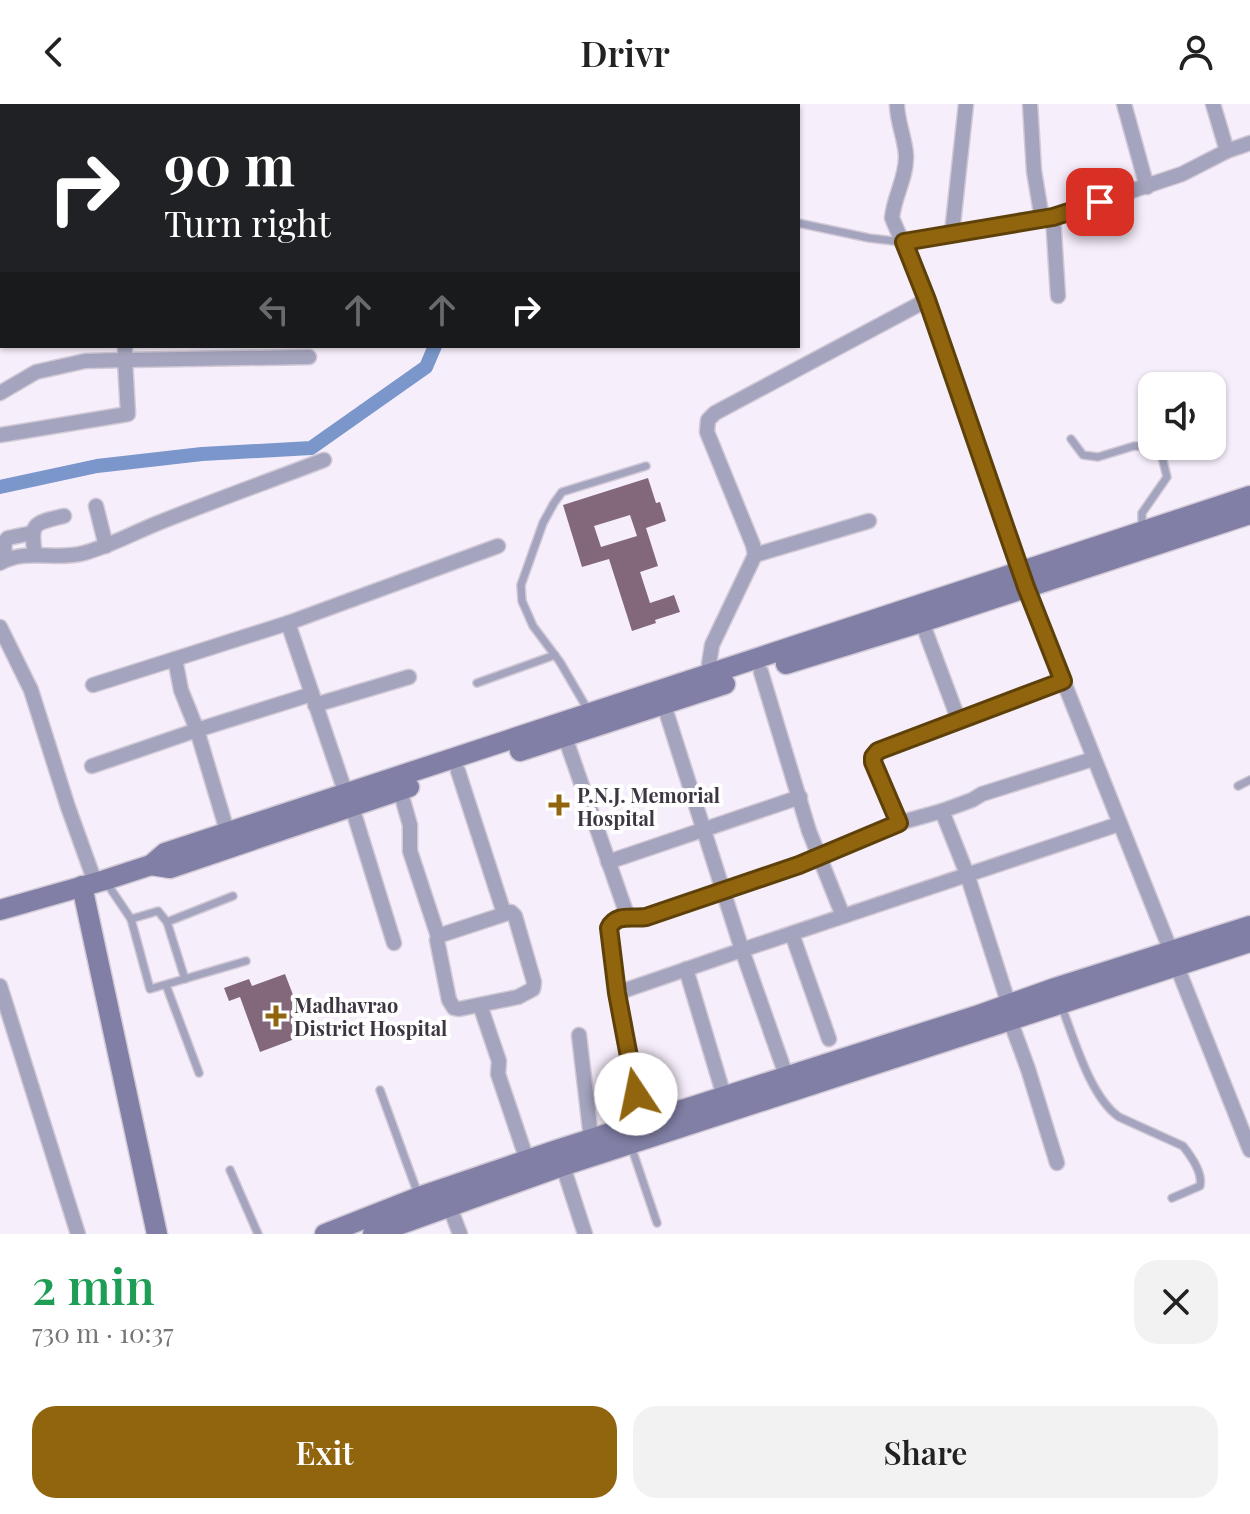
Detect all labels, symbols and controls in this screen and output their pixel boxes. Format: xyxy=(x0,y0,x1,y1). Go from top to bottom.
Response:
text: Drivr xyxy=(580,28,670,76)
icon: back xyxy=(32,30,76,74)
icon: person xyxy=(1174,30,1218,74)
text: 90 m xyxy=(164,126,295,201)
icon: right xyxy=(32,136,136,240)
pin xyxy=(1066,168,1134,236)
icon: arrive xyxy=(1078,180,1122,224)
text: Turn right xyxy=(164,198,331,246)
icon: left xyxy=(252,288,296,332)
icon: ahead xyxy=(336,288,380,332)
icon: ahead xyxy=(420,288,464,332)
icon: right xyxy=(504,288,548,332)
map controls xyxy=(1138,372,1226,460)
button: sound xyxy=(1138,372,1226,460)
place label: P.N.J. Memorial Hospital xyxy=(577,781,720,831)
marker: P.N.J. Memorial Hospital xyxy=(548,794,570,816)
place label: Madhavrao District Hospital xyxy=(294,991,447,1041)
marker: Madhavrao District Hospital xyxy=(265,1005,287,1027)
position arrow xyxy=(594,1052,678,1136)
text: 2 min xyxy=(32,1253,155,1317)
button: close xyxy=(1134,1260,1218,1344)
text: 730 m · 10:37 xyxy=(32,1315,174,1350)
button: Exit xyxy=(32,1406,617,1498)
button: Share xyxy=(633,1406,1218,1498)

